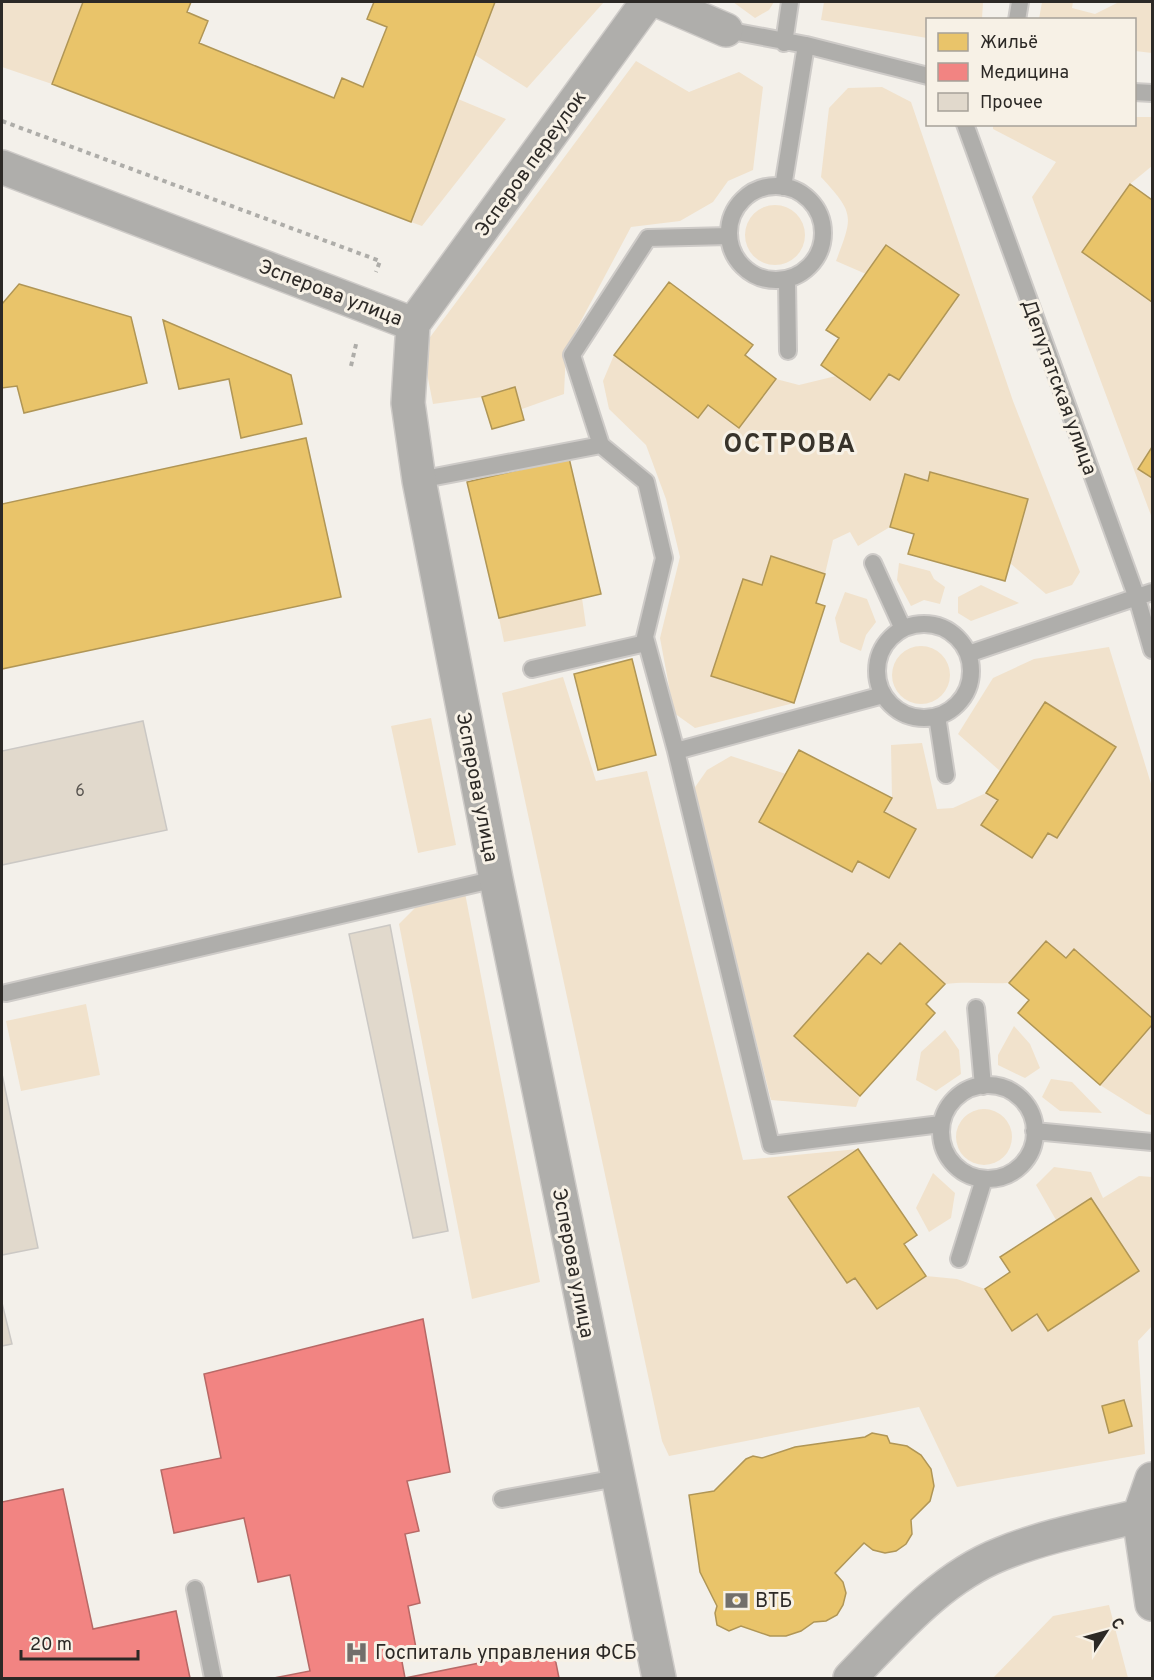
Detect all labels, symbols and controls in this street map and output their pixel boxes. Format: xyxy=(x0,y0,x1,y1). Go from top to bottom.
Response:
legend xyxy=(926,18,1136,126)
text: Жильё xyxy=(980,32,1038,55)
text: Медицина xyxy=(980,62,1069,85)
street label: Эсперов переулок xyxy=(470,86,593,242)
text: Прочее xyxy=(980,92,1043,115)
street label: Эсперова улица xyxy=(255,254,406,333)
street label: Депутатская улица xyxy=(1014,296,1102,479)
district label: ОСТРОВА xyxy=(723,429,857,462)
street label: Эсперова улица xyxy=(449,710,503,864)
house number: 6 xyxy=(75,782,85,802)
street label: Эсперова улица xyxy=(545,1186,599,1340)
bank icon: ВТБ xyxy=(724,1587,750,1613)
place label: ВТБ xyxy=(755,1589,792,1615)
north arrow xyxy=(1076,1602,1136,1662)
text: С xyxy=(1105,1614,1128,1634)
scale bar xyxy=(21,1623,138,1661)
text: 20 m xyxy=(30,1634,72,1657)
hospital icon: Госпиталь управления ФСБ xyxy=(344,1639,370,1665)
place label: Госпиталь управления ФСБ xyxy=(375,1641,637,1667)

